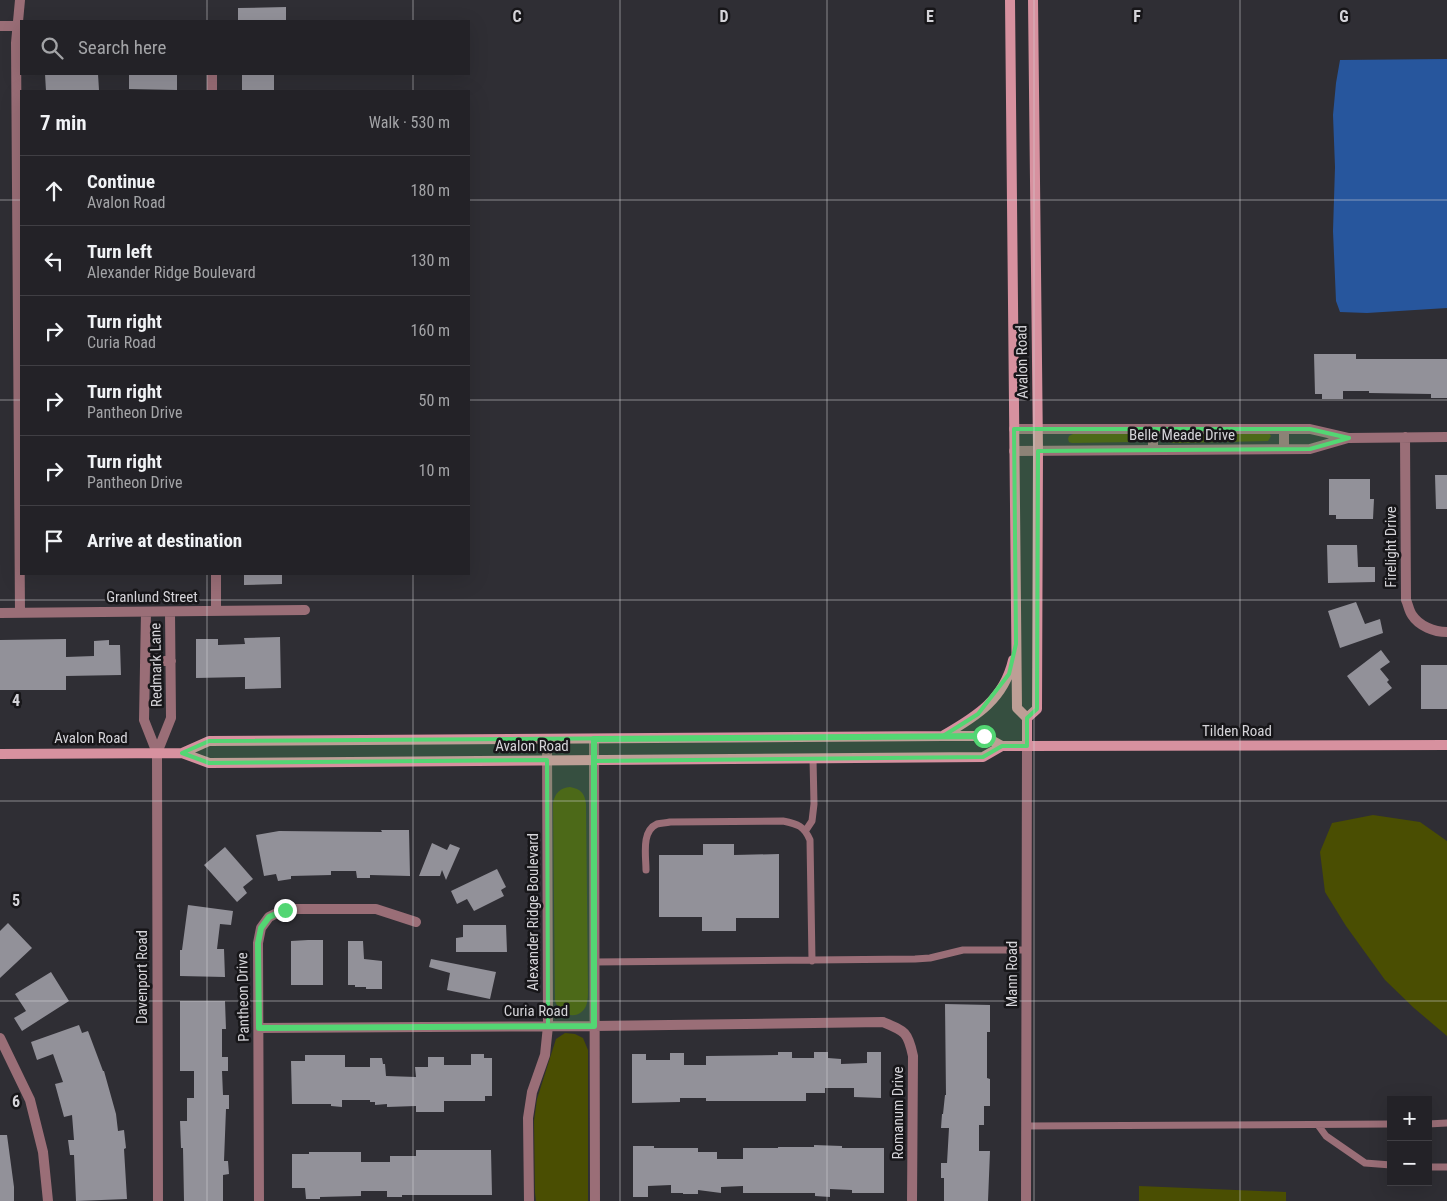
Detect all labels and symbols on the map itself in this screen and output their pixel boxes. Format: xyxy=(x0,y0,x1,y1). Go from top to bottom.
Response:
text: C xyxy=(512,7,522,26)
text: D xyxy=(719,7,729,26)
text: E xyxy=(926,7,934,26)
text: F xyxy=(1133,7,1141,26)
text: G xyxy=(1339,7,1349,26)
street label: Avalon Road xyxy=(1012,325,1032,399)
street label: Belle Meade Drive xyxy=(1129,426,1235,444)
street label: Firelight Drive xyxy=(1382,506,1400,588)
street label: Granlund Street xyxy=(106,588,198,606)
street label: Redmark Lane xyxy=(146,623,166,707)
text: 4 xyxy=(12,691,20,710)
street label: Tilden Road xyxy=(1202,722,1272,740)
route start xyxy=(973,725,996,748)
street label: Avalon Road xyxy=(54,729,128,747)
street label: Avalon Road xyxy=(495,737,569,755)
street label: Alexander Ridge Boulevard xyxy=(524,833,542,991)
text: 5 xyxy=(12,891,20,910)
route end xyxy=(274,899,297,922)
street label: Davenport Road xyxy=(133,930,151,1024)
street label: Mann Road xyxy=(1003,941,1021,1007)
street label: Pantheon Drive xyxy=(233,952,253,1042)
street label: Curia Road xyxy=(504,1002,568,1020)
street label: Romanum Drive xyxy=(889,1066,907,1160)
text: 6 xyxy=(12,1092,20,1111)

